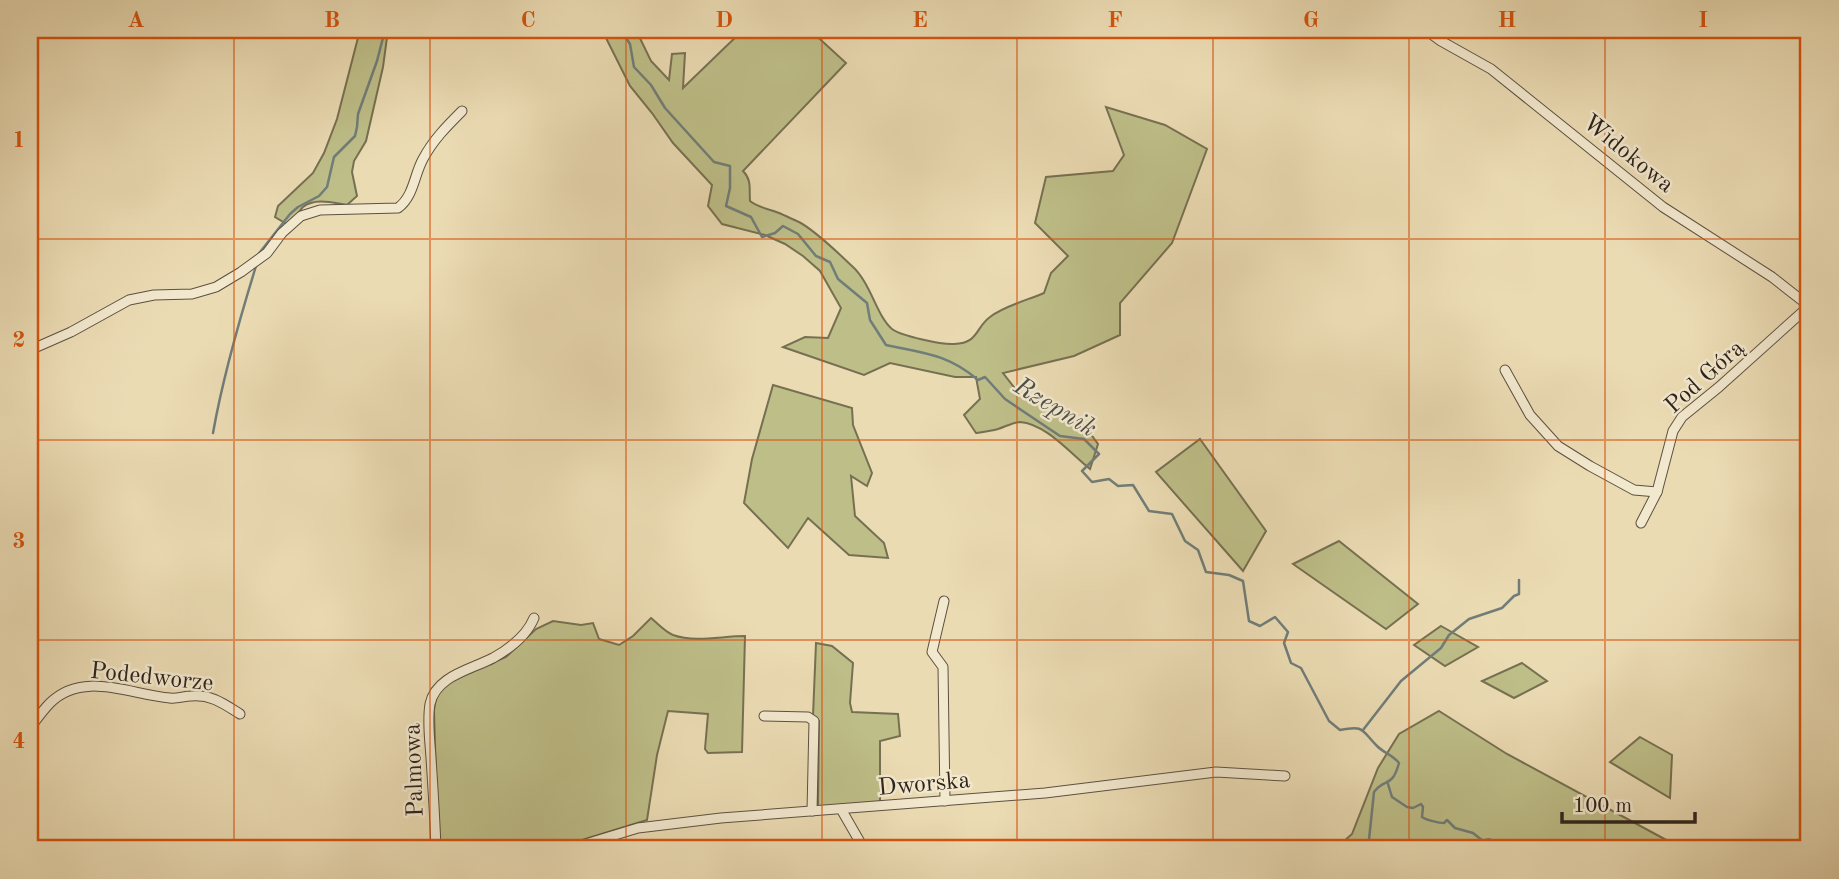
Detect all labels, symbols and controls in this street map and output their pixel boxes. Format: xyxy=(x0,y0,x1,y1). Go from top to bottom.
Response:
text: A xyxy=(127,9,145,32)
text: B xyxy=(324,9,340,32)
text: C xyxy=(520,9,536,32)
text: D xyxy=(715,9,733,32)
text: E xyxy=(912,9,928,32)
text: F xyxy=(1107,9,1123,32)
text: G xyxy=(1303,9,1319,32)
text: H xyxy=(1498,9,1516,32)
text: I xyxy=(1698,9,1708,32)
street label: Widokowa xyxy=(1578,111,1678,198)
text: 1 xyxy=(12,129,26,152)
text: 2 xyxy=(12,329,26,352)
street label: Pod Górą xyxy=(1661,336,1750,419)
water label: Rzepnik xyxy=(1008,373,1101,442)
text: 3 xyxy=(12,530,26,553)
street label: Podedworze xyxy=(89,660,215,696)
street label: Palmowa xyxy=(401,722,429,817)
text: 4 xyxy=(12,730,26,753)
street label: Dworska xyxy=(877,769,972,801)
scale bar xyxy=(1562,781,1696,825)
text: 100 m xyxy=(1573,796,1632,817)

